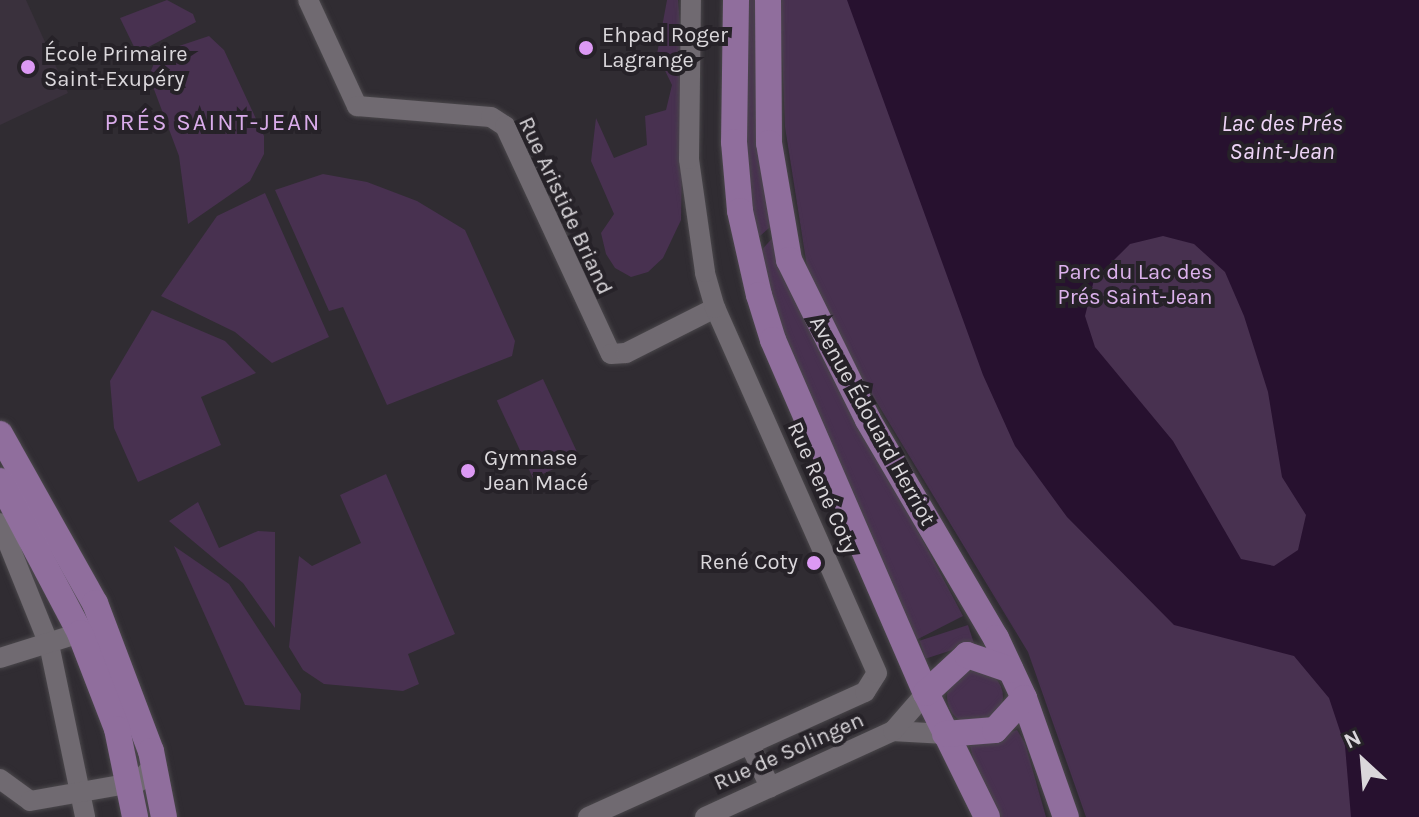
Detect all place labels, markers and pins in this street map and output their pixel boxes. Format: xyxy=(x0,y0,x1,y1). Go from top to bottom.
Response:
place label: Ehpad Roger Lagrange xyxy=(602,22,728,74)
marker: Ehpad Roger Lagrange xyxy=(577,39,595,57)
place label: École Primaire Saint-Exupéry xyxy=(44,41,188,92)
marker: École Primaire Saint-Exupéry xyxy=(19,58,37,76)
place label: Gymnase Jean Macé xyxy=(484,445,588,496)
marker: Gymnase Jean Macé xyxy=(459,462,477,480)
place label: René Coty xyxy=(699,550,798,576)
marker: René Coty xyxy=(805,554,823,572)

